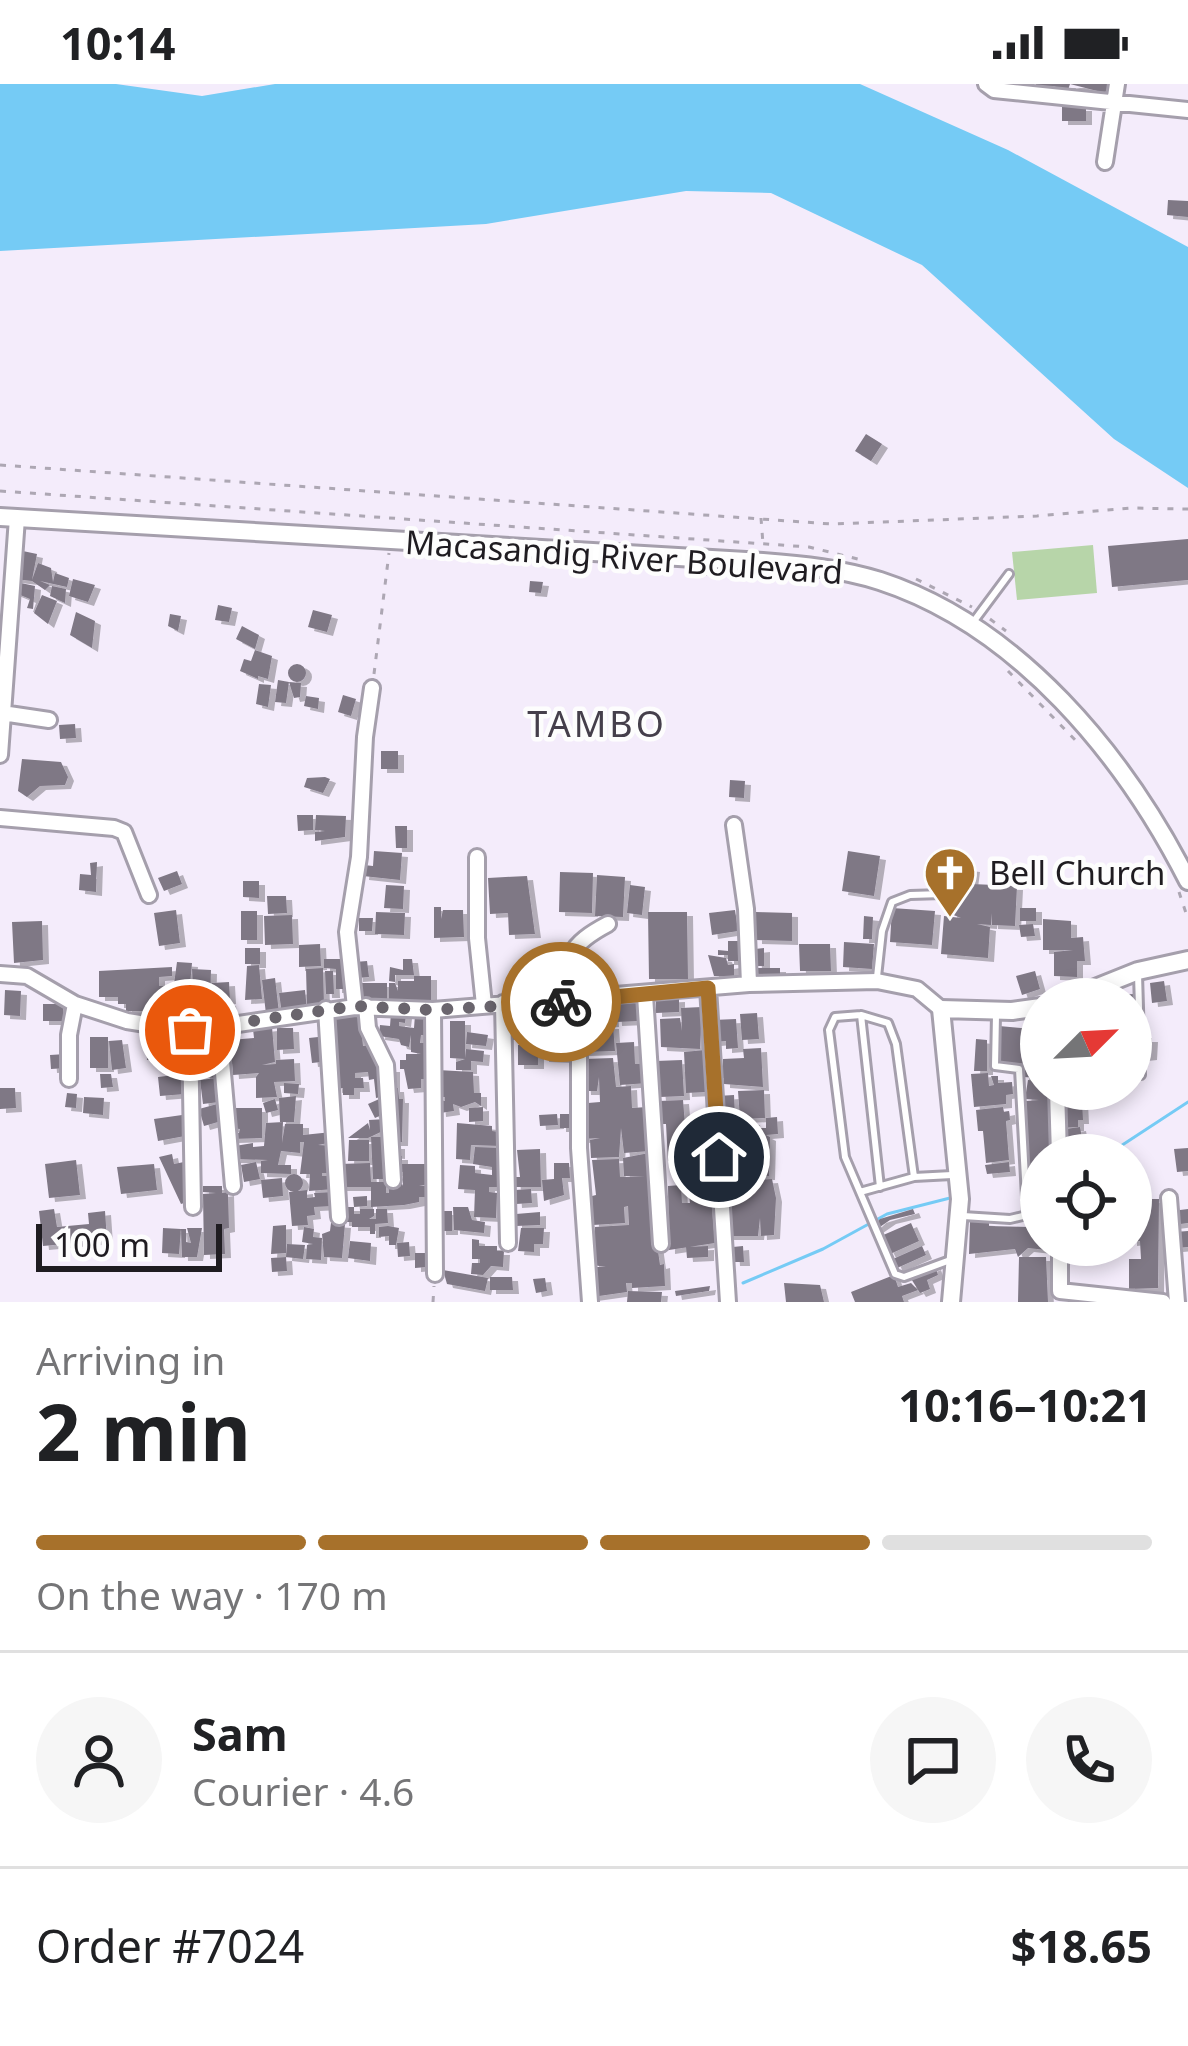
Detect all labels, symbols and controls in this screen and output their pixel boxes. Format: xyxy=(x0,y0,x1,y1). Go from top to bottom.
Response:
text: 10:14 xyxy=(60,12,176,73)
street label: Macasandig River Boulevard xyxy=(404,519,844,594)
district label: TAMBO xyxy=(527,699,667,748)
church icon: Bell Church xyxy=(922,845,978,919)
place label: Bell Church xyxy=(989,850,1166,895)
courier xyxy=(501,942,621,1062)
icon: bike xyxy=(528,969,594,1035)
north arrow xyxy=(1020,978,1152,1110)
map controls xyxy=(1020,978,1152,1266)
pin xyxy=(139,979,241,1081)
icon: bag xyxy=(157,997,223,1063)
pin xyxy=(668,1106,770,1208)
icon: home xyxy=(686,1124,752,1190)
button: locate xyxy=(1020,1134,1152,1266)
scale bar xyxy=(36,1218,222,1271)
text: 100 m xyxy=(54,1222,150,1267)
text: Arriving in xyxy=(36,1333,225,1386)
text: 10:16–10:21 xyxy=(898,1374,1152,1435)
text: 2 min xyxy=(36,1378,251,1484)
text: On the way · 170 m xyxy=(36,1568,388,1621)
button: person xyxy=(36,1697,162,1823)
button: chat xyxy=(870,1697,996,1823)
button: phone xyxy=(1026,1697,1152,1823)
text: Sam xyxy=(192,1703,288,1764)
text: Courier · 4.6 xyxy=(192,1764,414,1817)
text: Order #7024 xyxy=(36,1915,304,1976)
text: $18.65 xyxy=(1011,1915,1152,1976)

